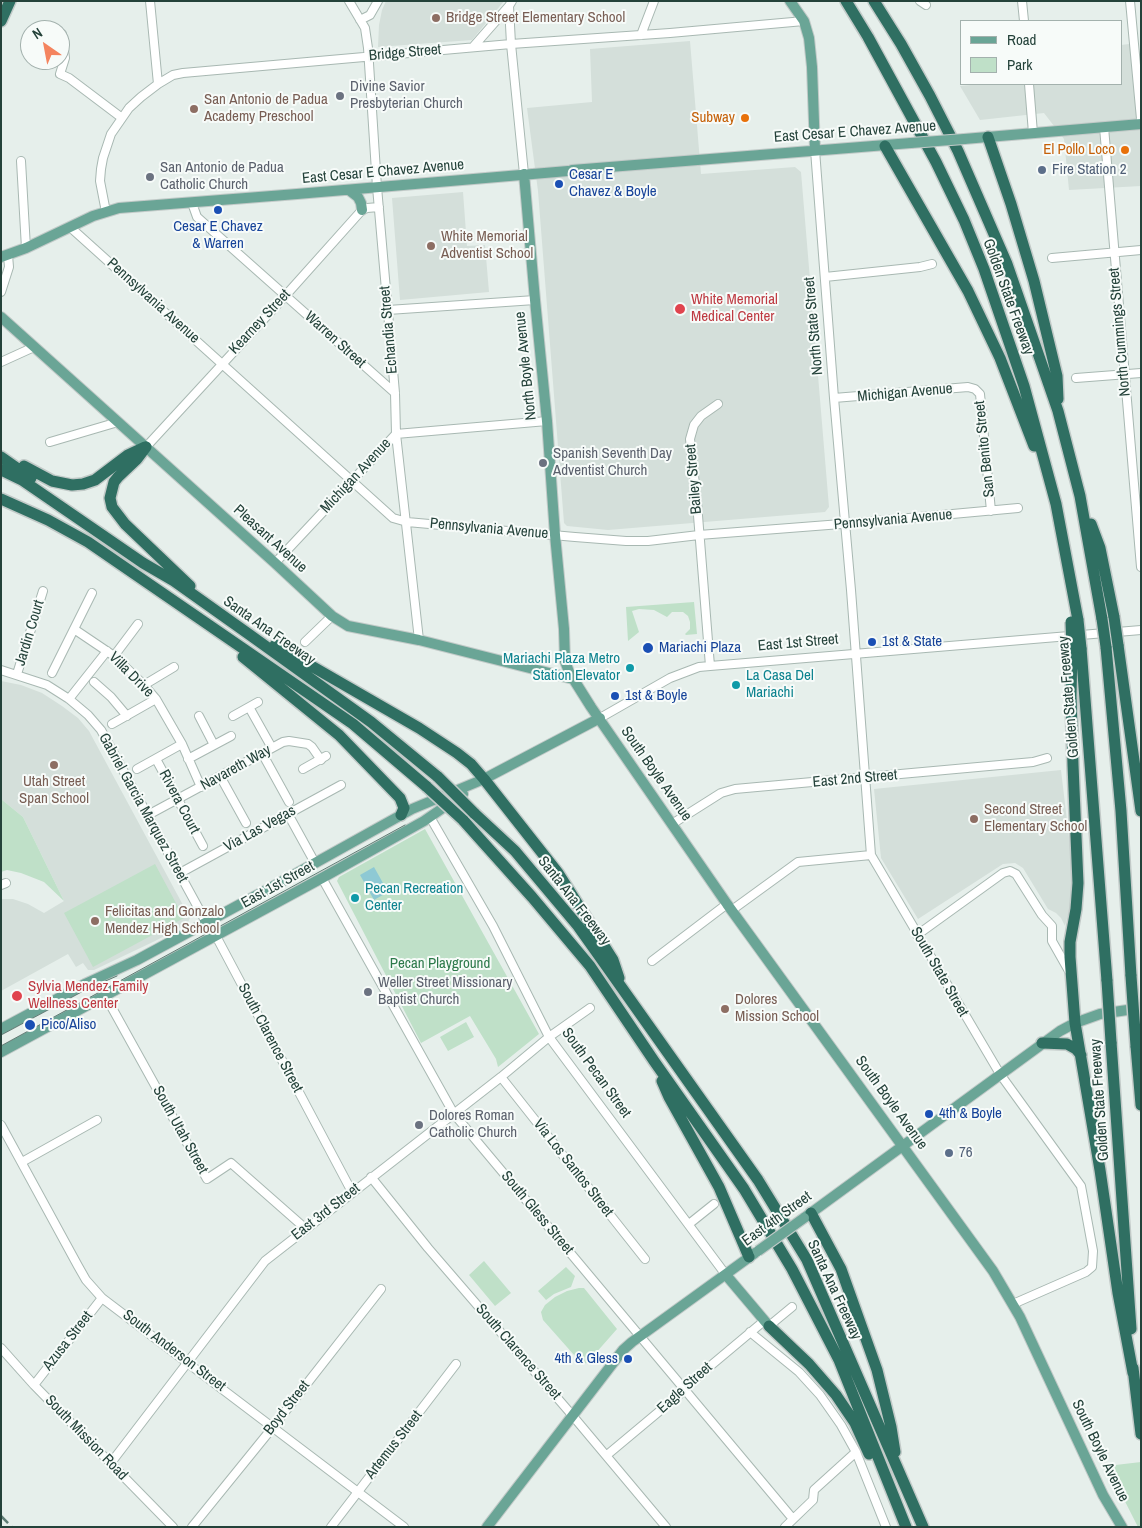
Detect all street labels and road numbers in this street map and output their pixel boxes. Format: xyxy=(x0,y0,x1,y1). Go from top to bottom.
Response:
street label: Bridge Street xyxy=(368,41,442,65)
street label: East Cesar E Chavez Avenue xyxy=(773,117,937,147)
street label: East Cesar E Chavez Avenue xyxy=(301,156,465,188)
street label: Golden State Freeway xyxy=(979,236,1037,358)
street label: Pennsylvania Avenue xyxy=(103,255,203,347)
street label: North Cummings Street xyxy=(1105,267,1135,397)
street label: North State Street xyxy=(801,276,827,376)
street label: Echandia Street xyxy=(376,285,402,375)
street label: Kearney Street xyxy=(225,286,295,358)
street label: Warren Street xyxy=(301,308,369,372)
street label: North Boyle Avenue xyxy=(511,311,541,421)
street label: Michigan Avenue xyxy=(857,380,953,406)
street label: San Benito Street xyxy=(971,400,999,498)
street label: Michigan Avenue xyxy=(317,435,395,517)
street label: Bailey Street xyxy=(682,443,706,515)
street label: Pleasant Avenue xyxy=(229,501,311,577)
street label: Pennsylvania Avenue xyxy=(833,506,953,534)
street label: Pennsylvania Avenue xyxy=(429,515,549,543)
street label: Santa Ana Freeway xyxy=(220,593,318,669)
street label: Jardin Court xyxy=(11,598,49,668)
street label: East 1st Street xyxy=(757,631,839,655)
street label: Golden State Freeway xyxy=(1055,635,1083,759)
street label: Villa Drive xyxy=(105,649,157,701)
street label: South Boyle Avenue xyxy=(617,723,695,825)
street label: Gabriel Garcia Marquez Street xyxy=(94,730,192,886)
street label: Navareth Way xyxy=(198,741,274,795)
street label: East 2nd Street xyxy=(812,766,898,792)
street label: Rivera Court xyxy=(155,767,203,837)
street label: Via Las Vegas xyxy=(221,802,299,856)
street label: Santa Ana Freeway xyxy=(534,853,614,949)
street label: East 1st Street xyxy=(238,858,318,912)
street label: South State Street xyxy=(906,924,972,1020)
street label: South Clarence Street xyxy=(234,980,306,1096)
street label: South Pecan Street xyxy=(557,1025,635,1121)
street label: Golden State Freeway xyxy=(1087,1038,1113,1162)
street label: South Boyle Avenue xyxy=(851,1053,931,1153)
street label: South Utah Street xyxy=(148,1083,212,1177)
street label: Via Los Santos Street xyxy=(529,1115,617,1221)
street label: South Gless Street xyxy=(497,1168,577,1258)
street label: East 3rd Street xyxy=(288,1180,364,1244)
street label: East 4th Street xyxy=(739,1188,815,1250)
street label: Santa Ana Freeway xyxy=(803,1237,865,1343)
street label: South Clarence Street xyxy=(472,1300,564,1404)
street label: South Anderson Street xyxy=(119,1306,229,1396)
street label: Azusa Street xyxy=(39,1308,97,1374)
street label: Eagle Street xyxy=(654,1359,716,1417)
street label: Boyd Street xyxy=(260,1377,314,1439)
street label: South Mission Road xyxy=(41,1392,131,1484)
street label: South Boyle Avenue xyxy=(1068,1397,1132,1505)
street label: Artemus Street xyxy=(362,1407,426,1483)

